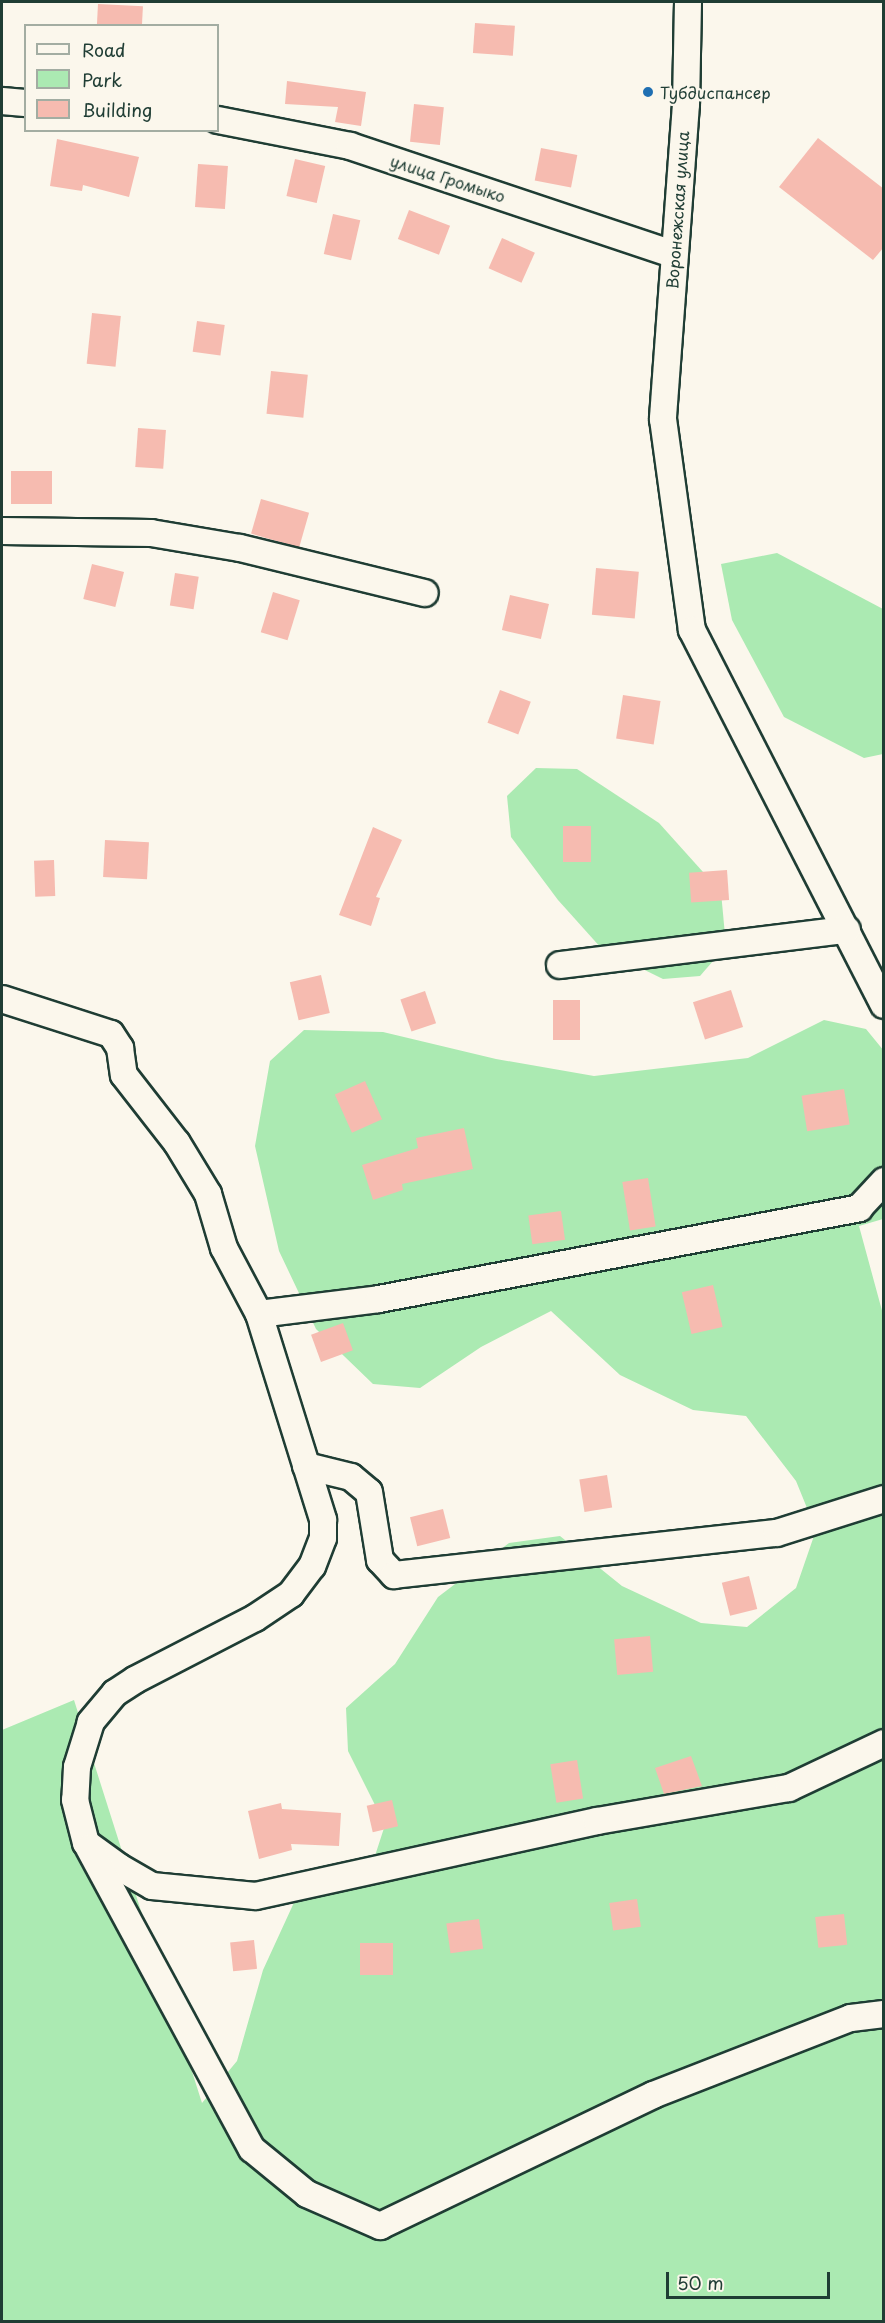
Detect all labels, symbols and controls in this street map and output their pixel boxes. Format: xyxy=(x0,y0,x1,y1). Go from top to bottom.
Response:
legend xyxy=(24,24,219,132)
text: Road xyxy=(82,36,126,63)
text: Park xyxy=(82,66,122,93)
place label: Тубдиспансер xyxy=(660,82,771,102)
marker: Тубдиспансер xyxy=(641,85,655,99)
text: Building xyxy=(82,96,152,123)
street label: Воронежская улица xyxy=(662,130,692,290)
street label: улица Громыко xyxy=(388,150,508,206)
scale bar xyxy=(669,2260,832,2298)
text: 50 m xyxy=(677,2269,724,2296)

